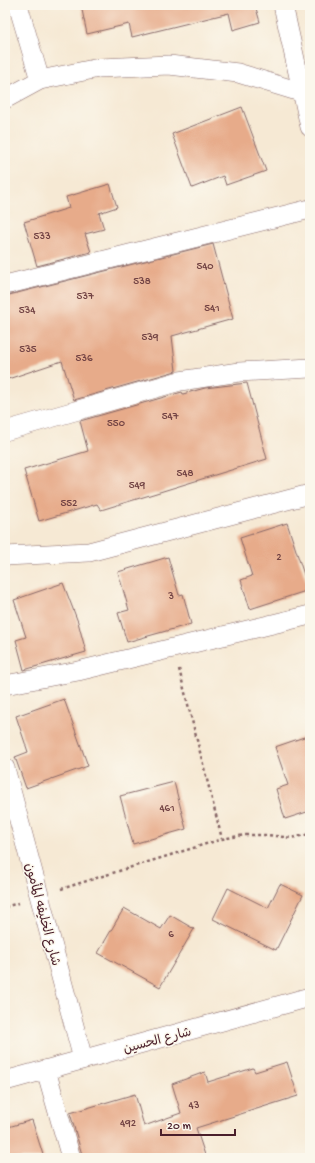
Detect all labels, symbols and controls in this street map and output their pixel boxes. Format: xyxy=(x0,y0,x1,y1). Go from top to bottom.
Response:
house number: 533 xyxy=(33,231,51,243)
house number: 540 xyxy=(196,261,214,273)
house number: 538 xyxy=(133,276,151,288)
house number: 537 xyxy=(76,291,94,303)
house number: 541 xyxy=(204,303,220,315)
house number: 534 xyxy=(19,305,36,317)
house number: 539 xyxy=(141,332,159,344)
house number: 535 xyxy=(19,344,37,356)
house number: 536 xyxy=(75,353,93,365)
house number: 547 xyxy=(162,411,179,423)
house number: 550 xyxy=(107,418,125,430)
house number: 548 xyxy=(176,468,194,480)
house number: 549 xyxy=(129,480,146,492)
house number: 552 xyxy=(61,498,78,510)
house number: 2 xyxy=(276,552,282,564)
house number: 3 xyxy=(167,591,174,603)
house number: 461 xyxy=(159,803,175,815)
street label: شارع الخليفه المأمون xyxy=(21,861,64,968)
house number: 6 xyxy=(168,929,174,941)
street label: شارع الحسين xyxy=(122,1025,193,1058)
house number: 43 xyxy=(189,1100,200,1112)
scale bar xyxy=(161,1111,235,1137)
house number: 492 xyxy=(120,1118,137,1130)
text: 20 m xyxy=(167,1120,192,1134)

